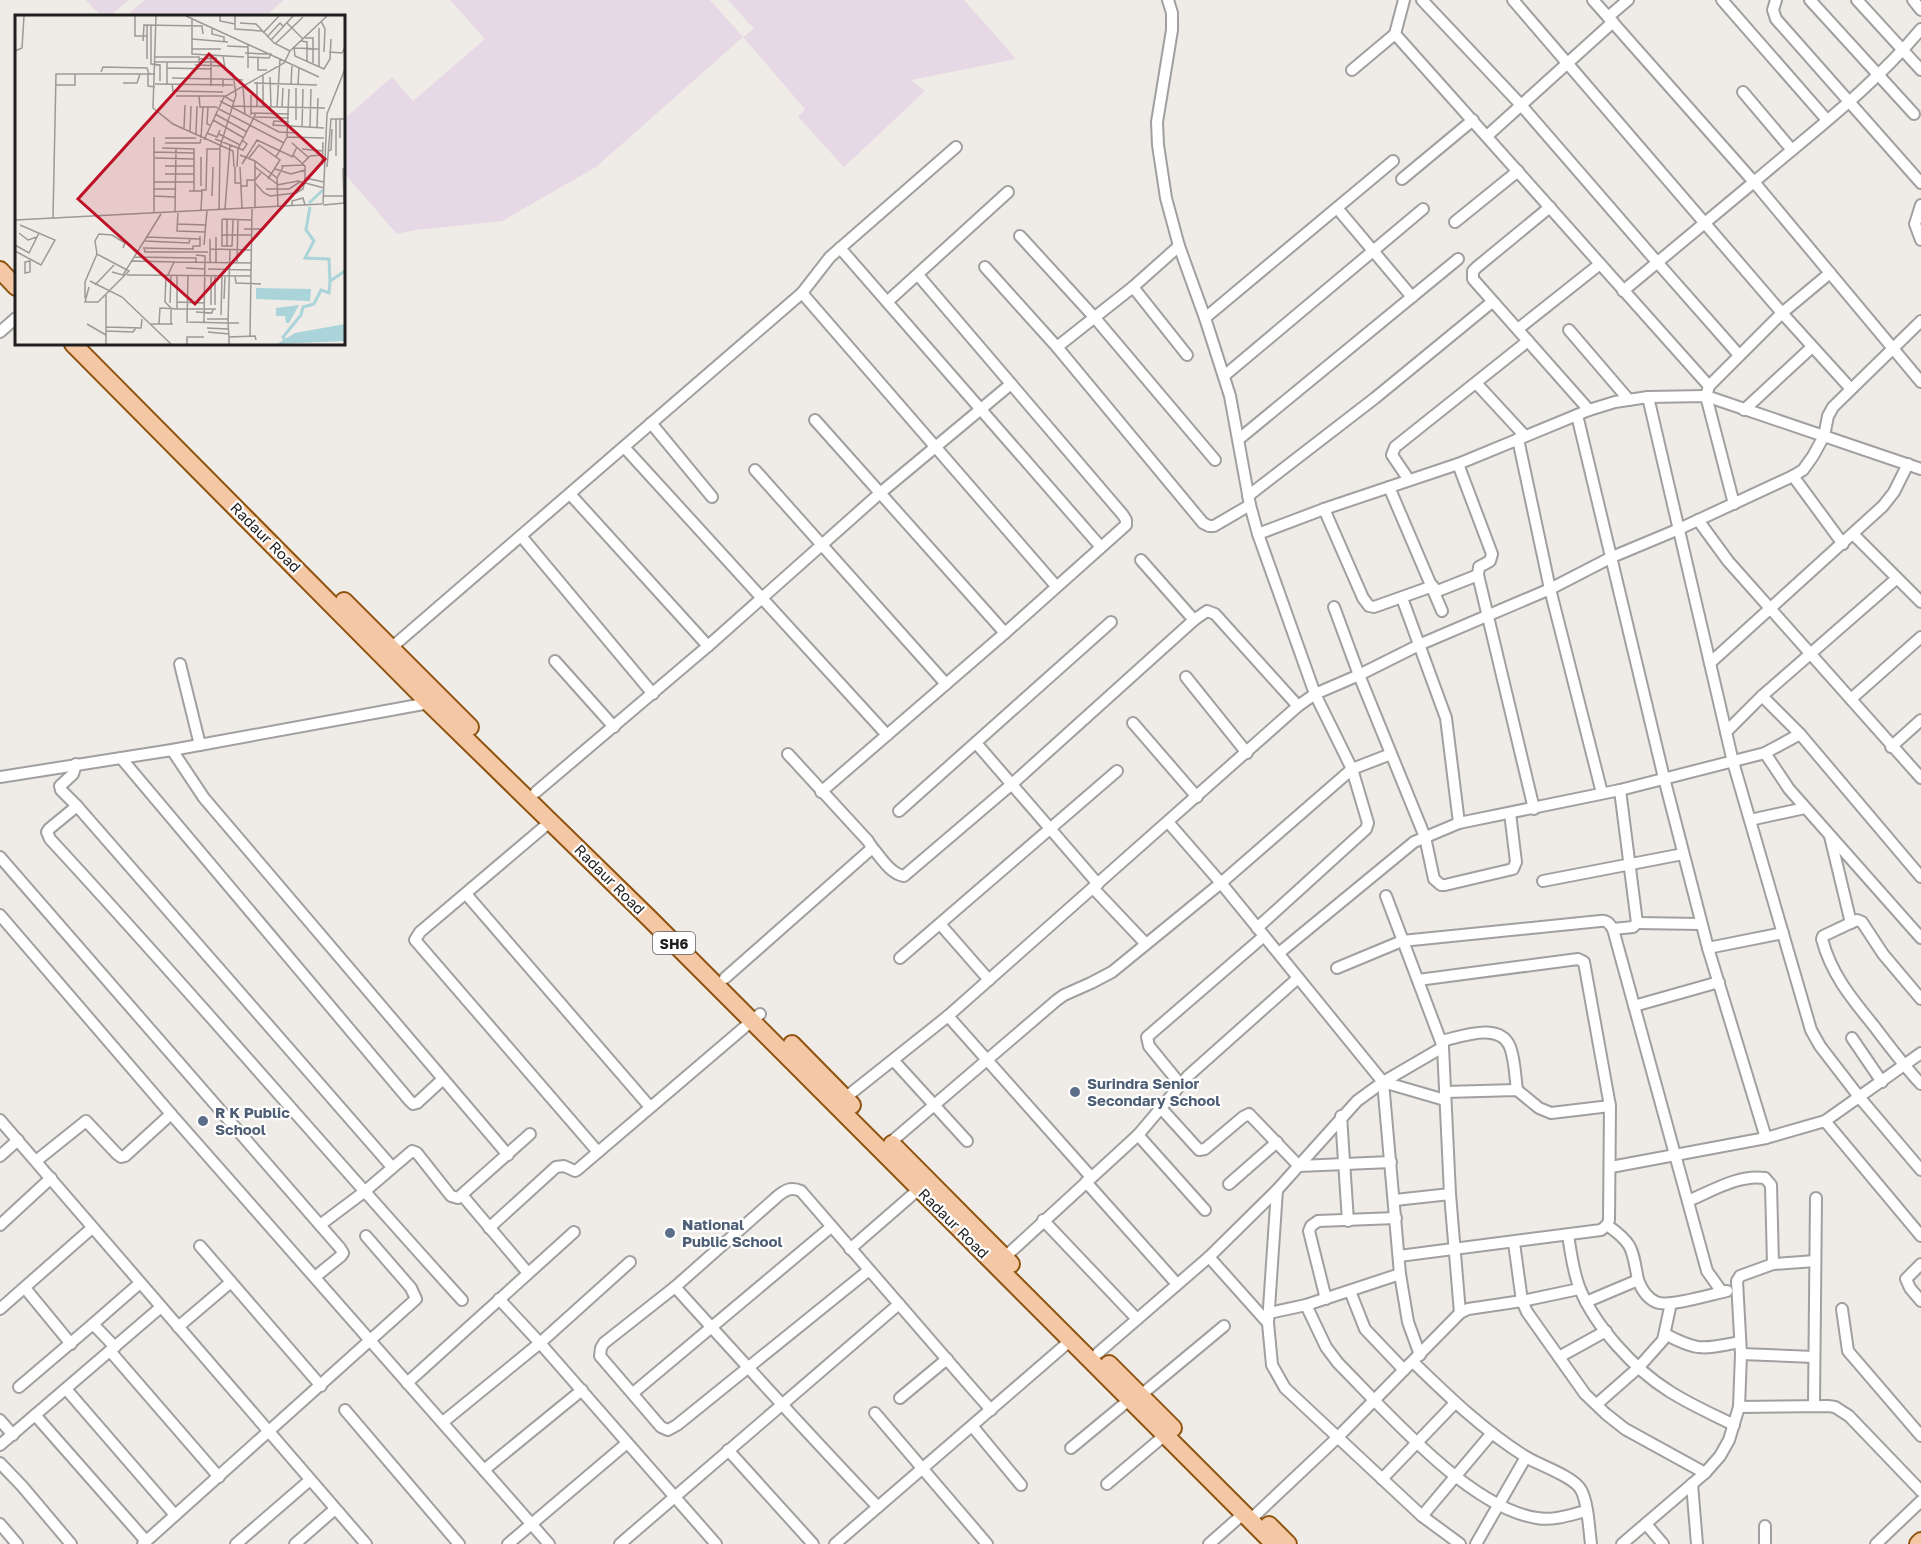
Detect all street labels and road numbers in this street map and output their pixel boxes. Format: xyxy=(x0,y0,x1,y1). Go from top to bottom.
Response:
street label: Radaur Road xyxy=(227,498,305,576)
street label: Radaur Road xyxy=(571,840,649,918)
road number: SH6 xyxy=(653,932,695,954)
street label: Radaur Road xyxy=(915,1184,993,1262)

